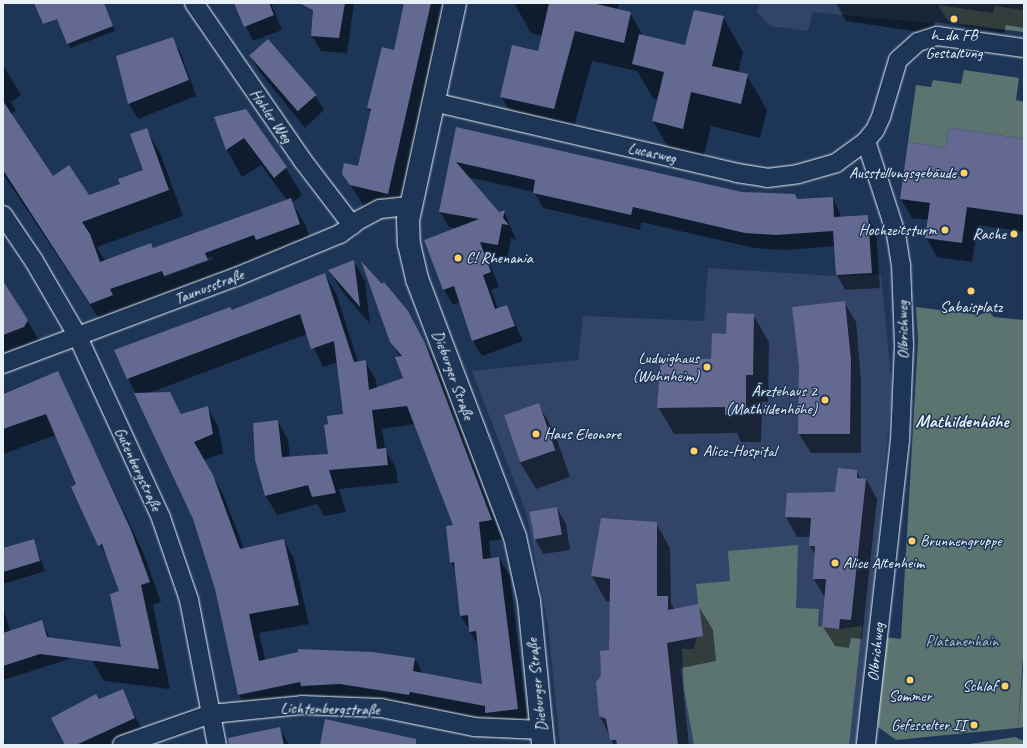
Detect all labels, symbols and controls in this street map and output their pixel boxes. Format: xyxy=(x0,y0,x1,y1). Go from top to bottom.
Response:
marker: h_da FB Gestaltung xyxy=(949,14,959,24)
place label: h_da FB Gestaltung xyxy=(926,25,982,63)
street label: Hohler Weg xyxy=(245,85,297,147)
street label: Lucasweg xyxy=(626,138,678,168)
place label: Ausstellungsgebäude xyxy=(849,163,956,183)
marker: Ausstellungsgebäude xyxy=(959,168,969,178)
place label: Hochzeitsturm xyxy=(859,220,937,240)
place label: Rache xyxy=(972,224,1006,244)
marker: Hochzeitsturm xyxy=(940,225,950,235)
marker: Rache xyxy=(1009,229,1019,239)
place label: C! Rhenania xyxy=(466,248,533,268)
marker: C! Rhenania xyxy=(453,253,463,263)
street label: Taunusstraße xyxy=(172,265,246,309)
marker: Sabaisplatz xyxy=(966,286,976,296)
place label: Sabaisplatz xyxy=(940,297,1002,317)
street label: Olbrichweg xyxy=(893,300,913,360)
street label: Dieburger Straße xyxy=(428,327,478,423)
place label: Ludwighaus (Wohnheim) xyxy=(632,348,699,386)
marker: Ludwighaus (Wohnheim) xyxy=(702,362,712,372)
place label: Ärztehaus 2 (Mathildenhöhe) xyxy=(725,381,817,419)
marker: Ärztehaus 2 (Mathildenhöhe) xyxy=(820,395,830,405)
district label: Mathildenhöhe xyxy=(916,410,1008,432)
street label: Gutenbergstraße xyxy=(110,424,166,514)
place label: Haus Eleonore xyxy=(544,424,621,444)
marker: Haus Eleonore xyxy=(531,429,541,439)
place label: Alice-Hospital xyxy=(703,441,776,461)
marker: Alice-Hospital xyxy=(688,445,700,457)
place label: Brunnengruppe xyxy=(920,531,1001,551)
marker: Brunnengruppe xyxy=(907,536,917,546)
place label: Alice Altenheim xyxy=(843,553,925,573)
marker: Alice Altenheim xyxy=(830,558,840,568)
street label: Olbrichweg xyxy=(863,622,889,682)
park label: Platanenhain xyxy=(925,631,999,651)
street label: Dieburger Straße xyxy=(523,637,551,733)
marker: Sommer xyxy=(905,675,915,685)
place label: Schlaf xyxy=(962,676,997,696)
marker: Schlaf xyxy=(1000,681,1010,691)
place label: Sommer xyxy=(889,686,931,706)
street label: Lichtenbergstraße xyxy=(280,699,380,719)
place label: Gefesselter II xyxy=(891,715,966,735)
marker: Gefesselter II xyxy=(969,720,979,730)

